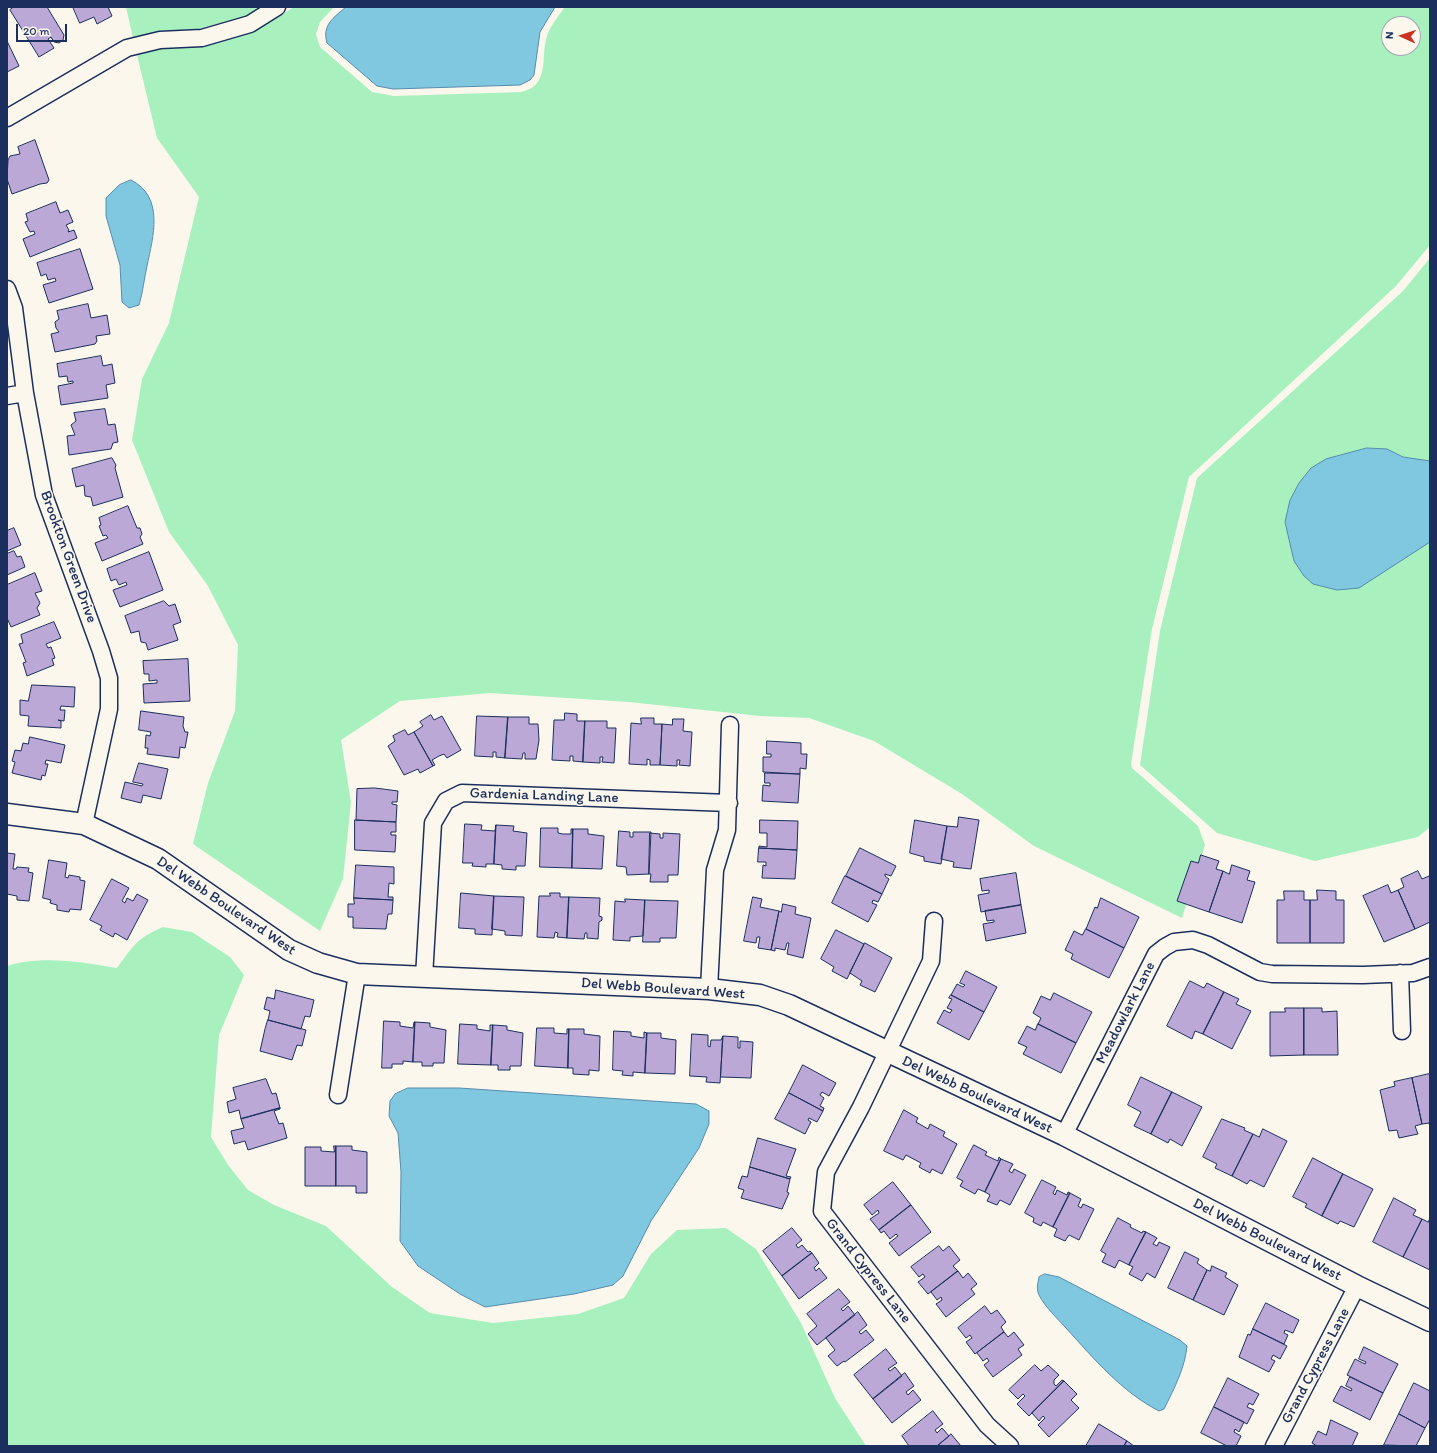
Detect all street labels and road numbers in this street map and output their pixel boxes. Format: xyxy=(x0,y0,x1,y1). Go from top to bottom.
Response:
street label: Brookton Green Drive xyxy=(36,488,100,626)
street label: Gardenia Landing Lane xyxy=(469,784,619,808)
street label: Del Webb Boulevard West xyxy=(153,853,299,959)
street label: Meadowlark Lane xyxy=(1092,959,1160,1067)
street label: Del Webb Boulevard West xyxy=(580,974,746,1004)
street label: Del Webb Boulevard West xyxy=(899,1052,1055,1138)
street label: Del Webb Boulevard West xyxy=(1190,1195,1344,1285)
street label: Grand Cypress Lane xyxy=(821,1215,915,1327)
street label: Grand Cypress Lane xyxy=(1278,1305,1354,1427)

